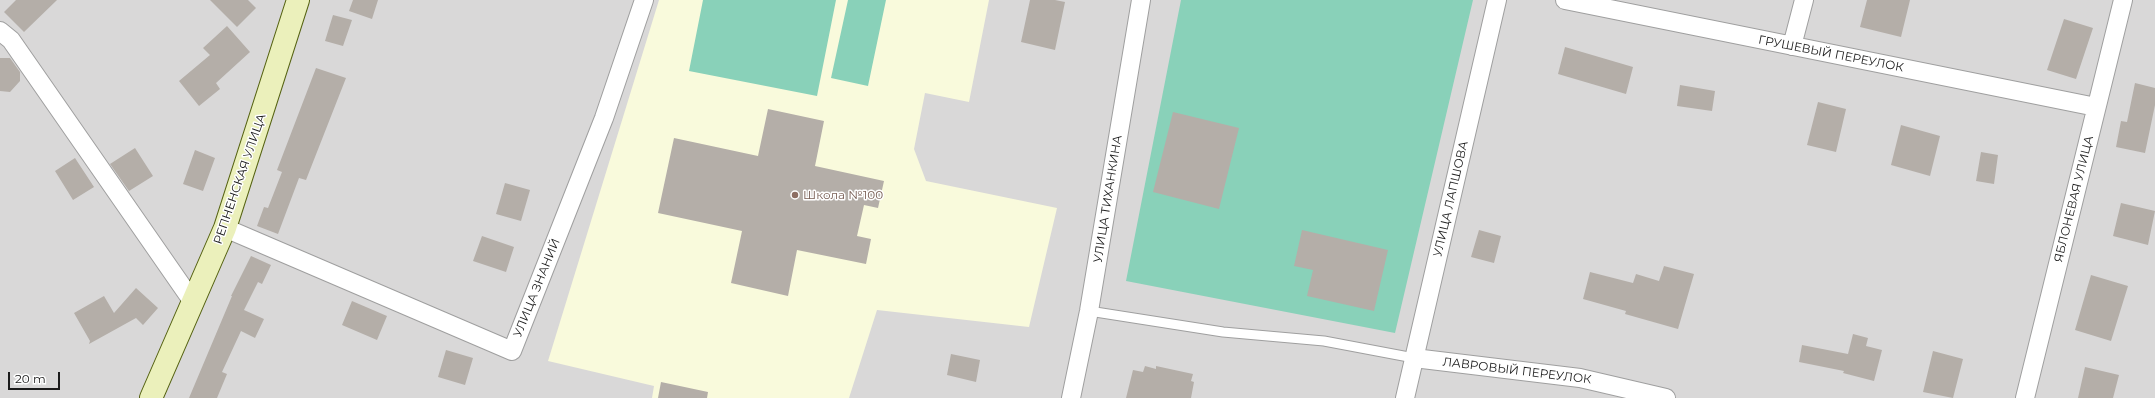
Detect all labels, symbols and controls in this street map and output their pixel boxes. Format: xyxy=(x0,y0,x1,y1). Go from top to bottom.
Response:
street label: ГРУШЕВЫЙ ПЕРЕУЛОК xyxy=(1757,33,1905,75)
street label: РЕПНЕНСКАЯ УЛИЦА xyxy=(211,112,269,246)
street label: УЛИЦА ТИХАНКИНА xyxy=(1091,134,1125,264)
street label: ЯБЛОНЕВАЯ УЛИЦА xyxy=(2051,134,2097,264)
street label: УЛИЦА ЛАПШОВА xyxy=(1431,140,1471,258)
place label: Школа №100 xyxy=(803,188,883,202)
marker: Школа №100 xyxy=(790,190,800,200)
street label: УЛИЦА ЗНАНИЙ xyxy=(511,237,563,339)
street label: ЛАВРОВЫЙ ПЕРЕУЛОК xyxy=(1442,355,1592,387)
scale bar xyxy=(10,364,62,390)
text: 20 m xyxy=(15,371,46,386)

